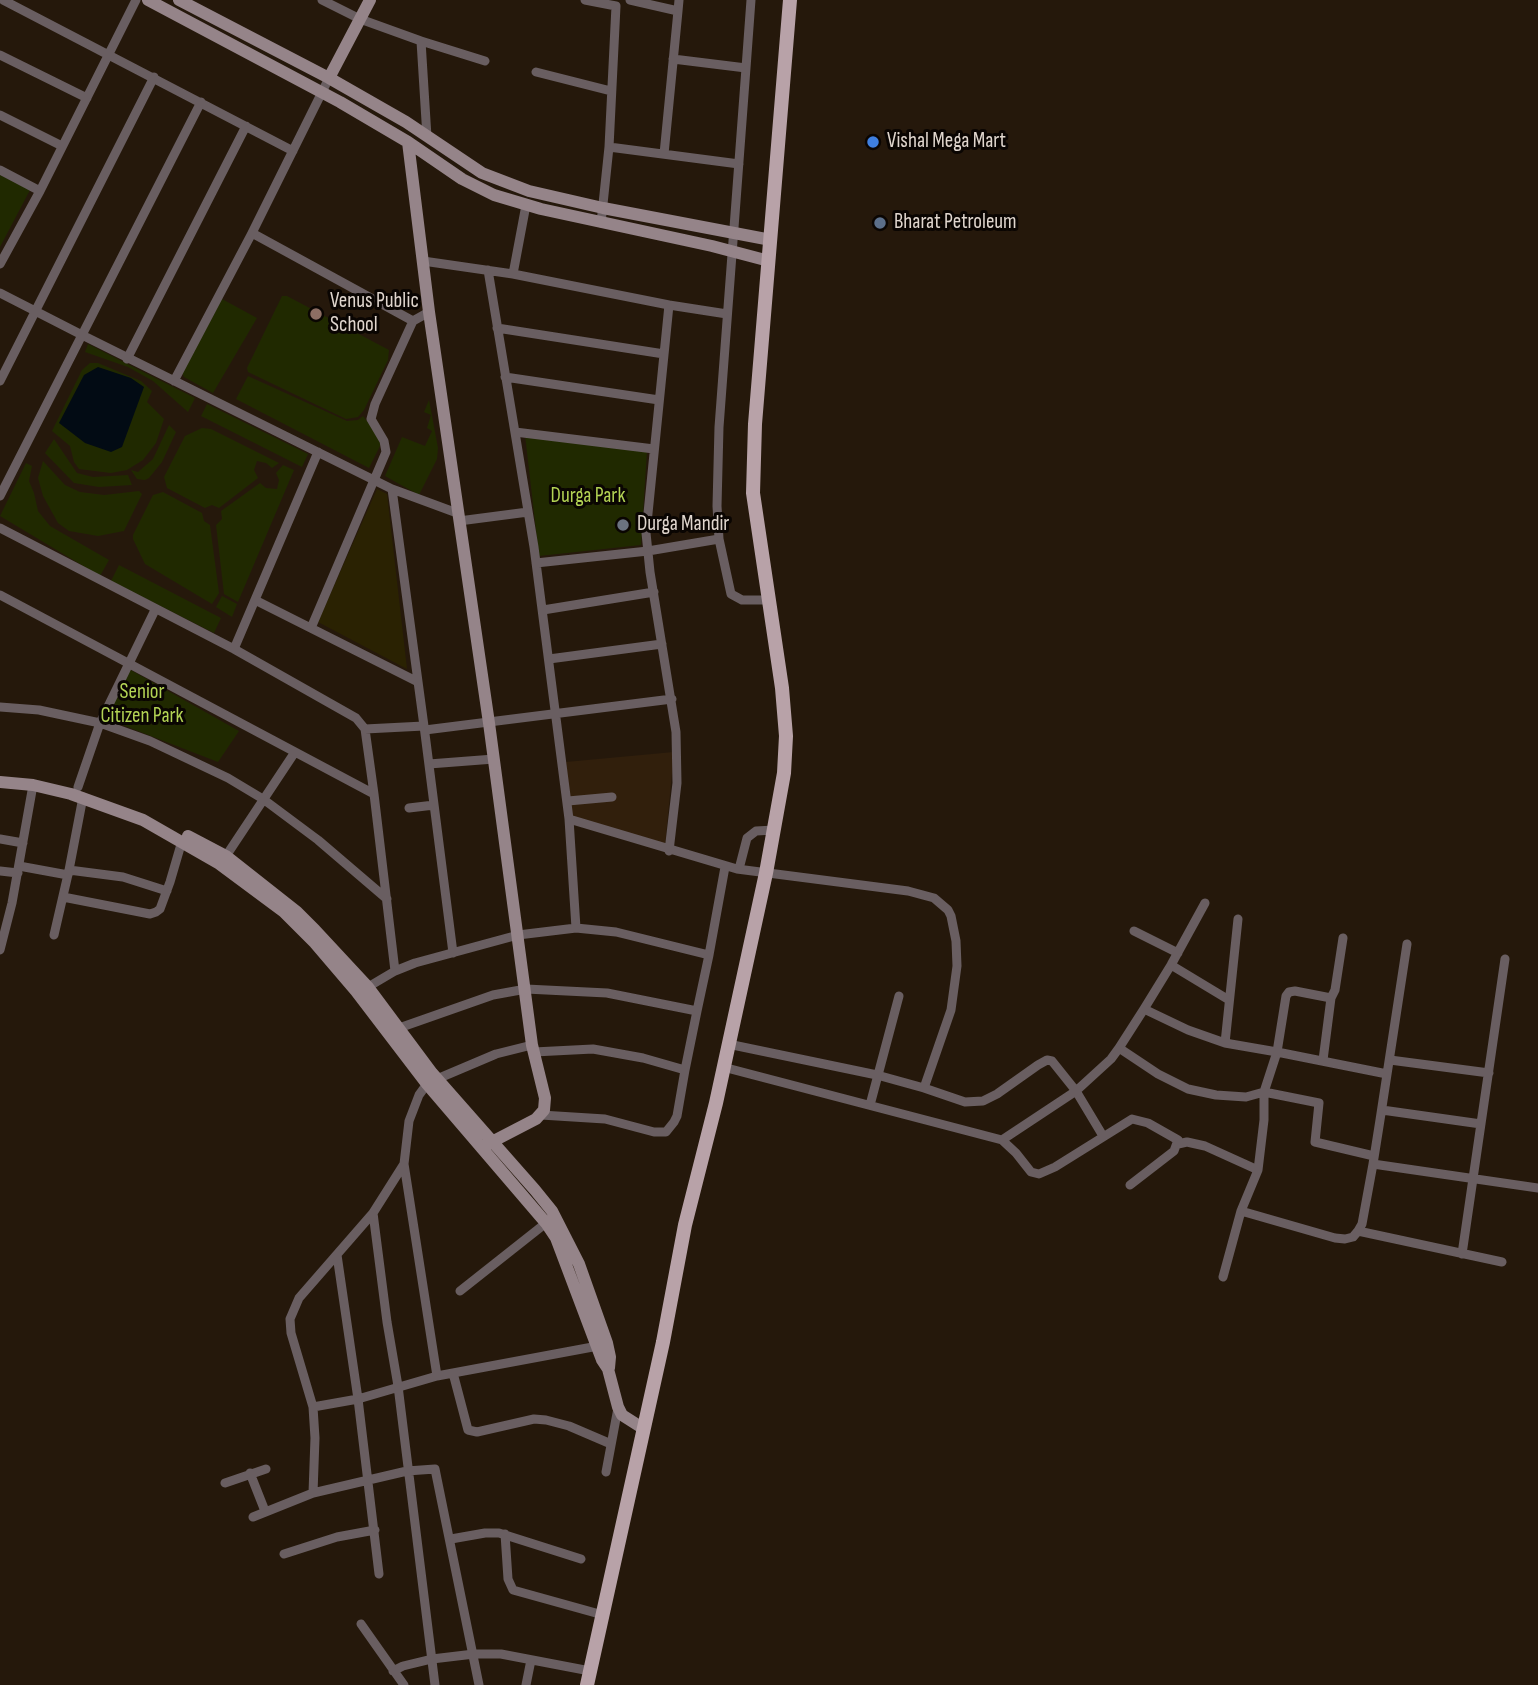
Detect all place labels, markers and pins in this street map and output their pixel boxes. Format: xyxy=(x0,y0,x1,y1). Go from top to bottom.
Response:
place label: Vishal Mega Mart xyxy=(887,129,1006,155)
marker: Vishal Mega Mart xyxy=(865,134,881,150)
place label: Bharat Petroleum xyxy=(894,210,1017,236)
marker: Bharat Petroleum xyxy=(872,215,888,231)
place label: Venus Public School xyxy=(330,289,419,339)
marker: Venus Public School xyxy=(308,306,324,322)
place label: Durga Mandir xyxy=(637,512,729,538)
marker: Durga Mandir xyxy=(615,517,631,533)

